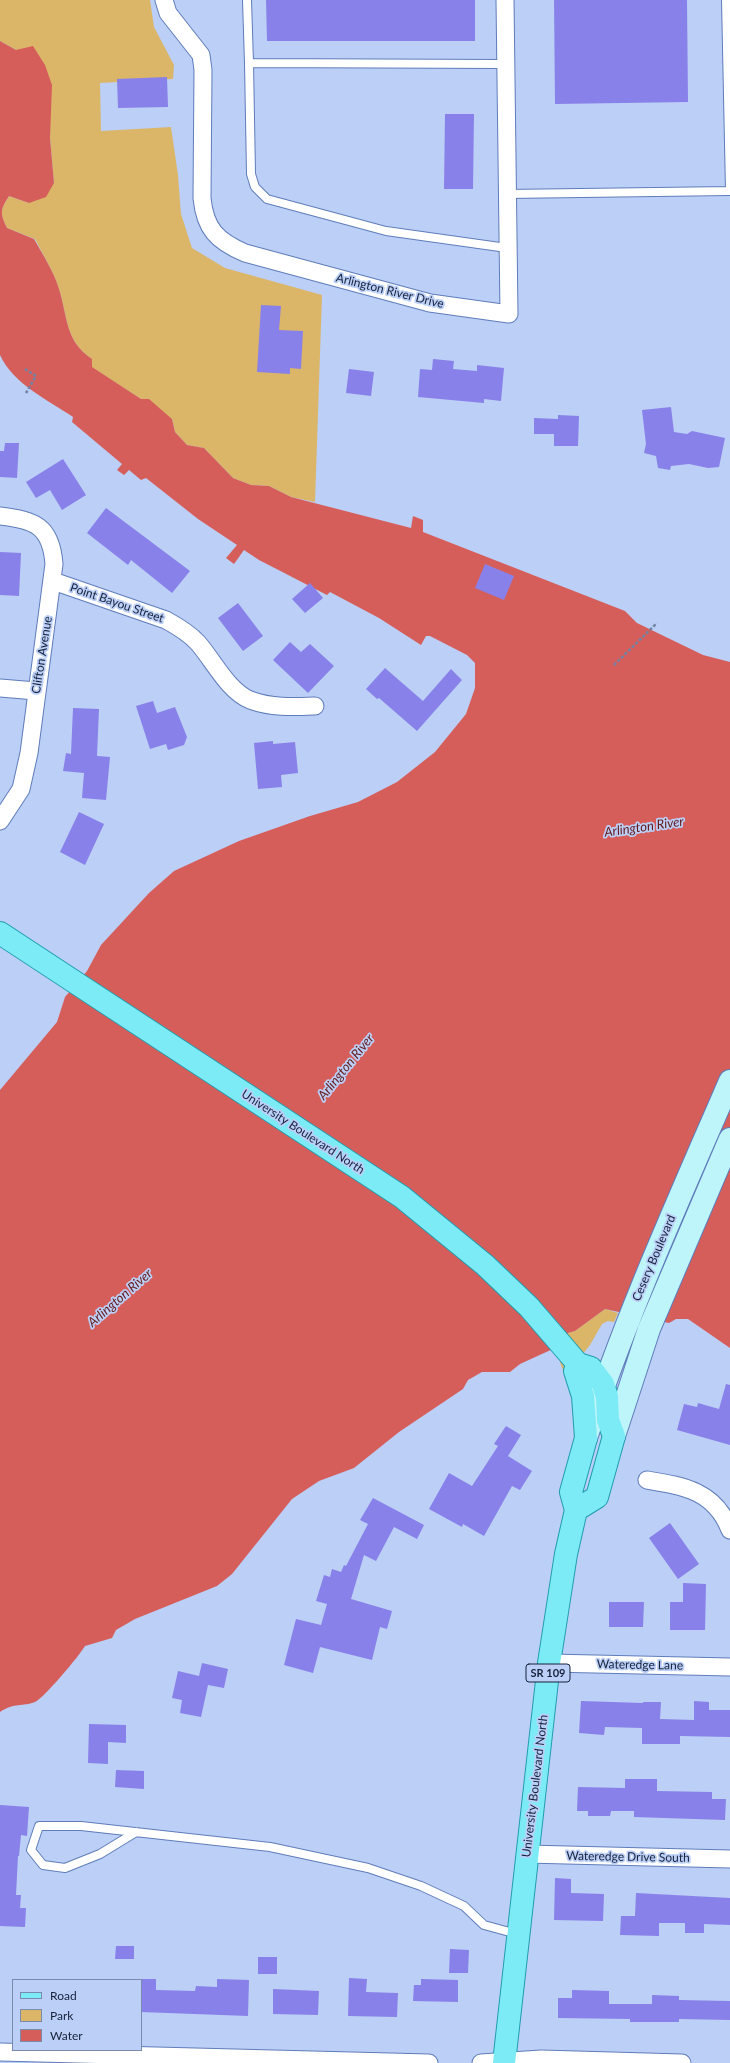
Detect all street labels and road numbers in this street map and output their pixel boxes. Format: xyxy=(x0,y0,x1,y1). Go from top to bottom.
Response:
street label: Arlington River Drive xyxy=(335,271,445,311)
street label: Point Bayou Street xyxy=(68,580,166,626)
street label: Clifton Avenue xyxy=(29,615,55,695)
street label: University Boulevard North xyxy=(239,1087,367,1177)
street label: Cesery Boulevard xyxy=(629,1213,679,1303)
street label: Wateredge Lane xyxy=(597,1657,683,1673)
road number: SR 109 xyxy=(526,1664,570,1682)
street label: University Boulevard North xyxy=(519,1714,551,1858)
street label: Wateredge Drive South xyxy=(566,1849,690,1865)

